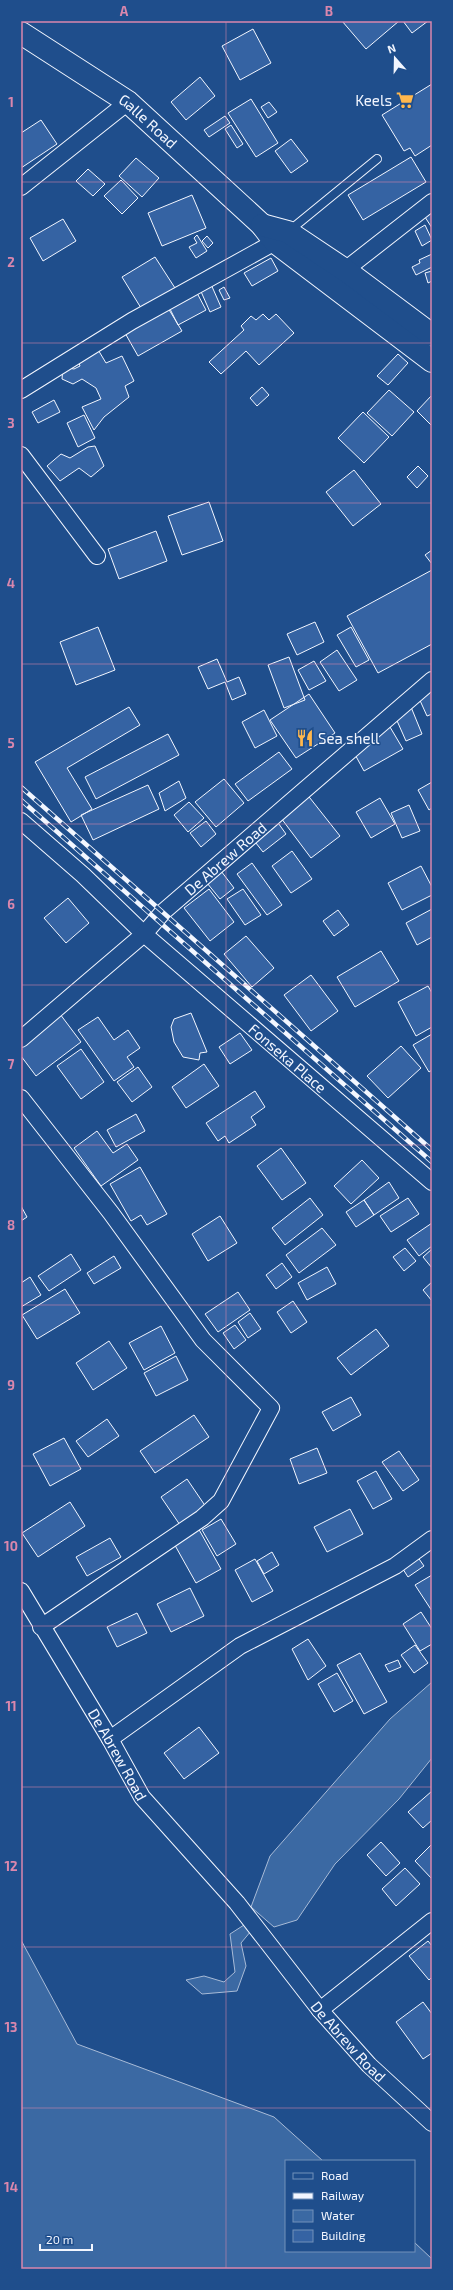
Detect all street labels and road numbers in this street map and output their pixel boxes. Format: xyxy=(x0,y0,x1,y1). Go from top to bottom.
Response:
street label: Galle Road xyxy=(116,90,181,152)
street label: De Abrew Road xyxy=(180,818,270,899)
street label: Fonseka Place xyxy=(245,1019,331,1096)
street label: De Abrew Road xyxy=(85,1705,151,1804)
street label: De Abrew Road xyxy=(307,1997,390,2085)

